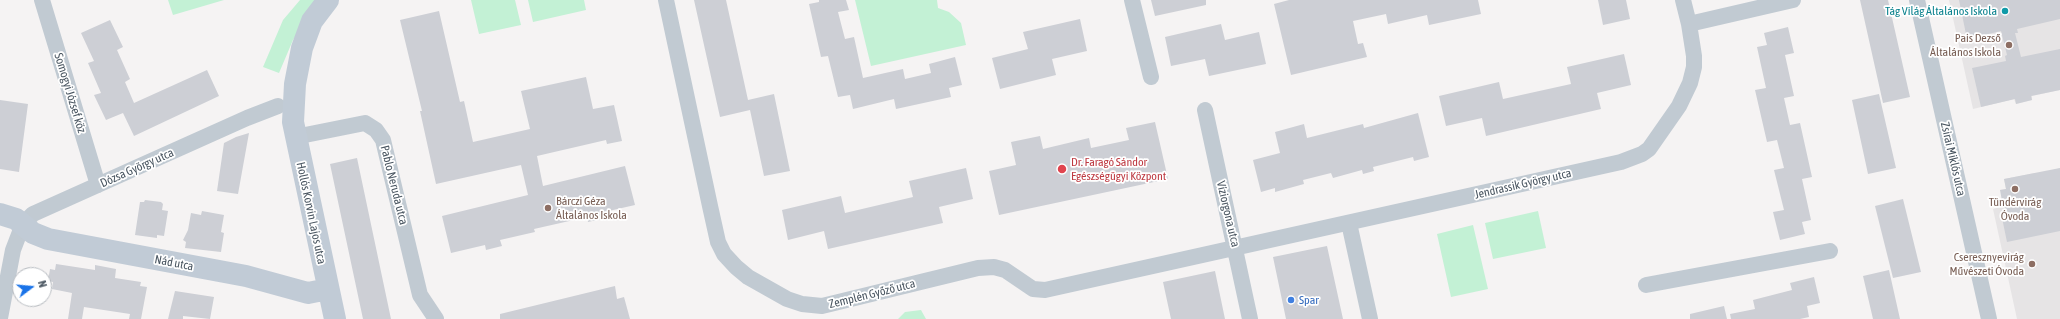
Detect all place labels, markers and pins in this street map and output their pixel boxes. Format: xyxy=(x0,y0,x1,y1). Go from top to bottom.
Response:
place label: Tág Világ Általános Iskola xyxy=(1885,4,1997,18)
marker: Tág Világ Általános Iskola xyxy=(2000,6,2010,16)
place label: Pais Dezső Általános Iskola xyxy=(1930,31,2001,59)
marker: Pais Dezső Általános Iskola xyxy=(2004,40,2014,50)
place label: Dr. Faragó Sándor Egészségügyi Központ xyxy=(1071,155,1166,183)
marker: Dr. Faragó Sándor Egészségügyi Központ xyxy=(1056,163,1068,175)
marker: Tündérvirág Óvoda xyxy=(2010,184,2020,194)
place label: Bárczi Géza Általános Iskola xyxy=(556,194,627,222)
place label: Tündérvirág Óvoda xyxy=(1989,195,2041,223)
marker: Bárczi Géza Általános Iskola xyxy=(543,203,553,213)
place label: Cseresznyevirág Művészeti Óvoda xyxy=(1949,250,2024,278)
marker: Cseresznyevirág Művészeti Óvoda xyxy=(2027,259,2037,269)
place label: Spar xyxy=(1299,293,1319,307)
marker: Spar xyxy=(1286,295,1296,305)

